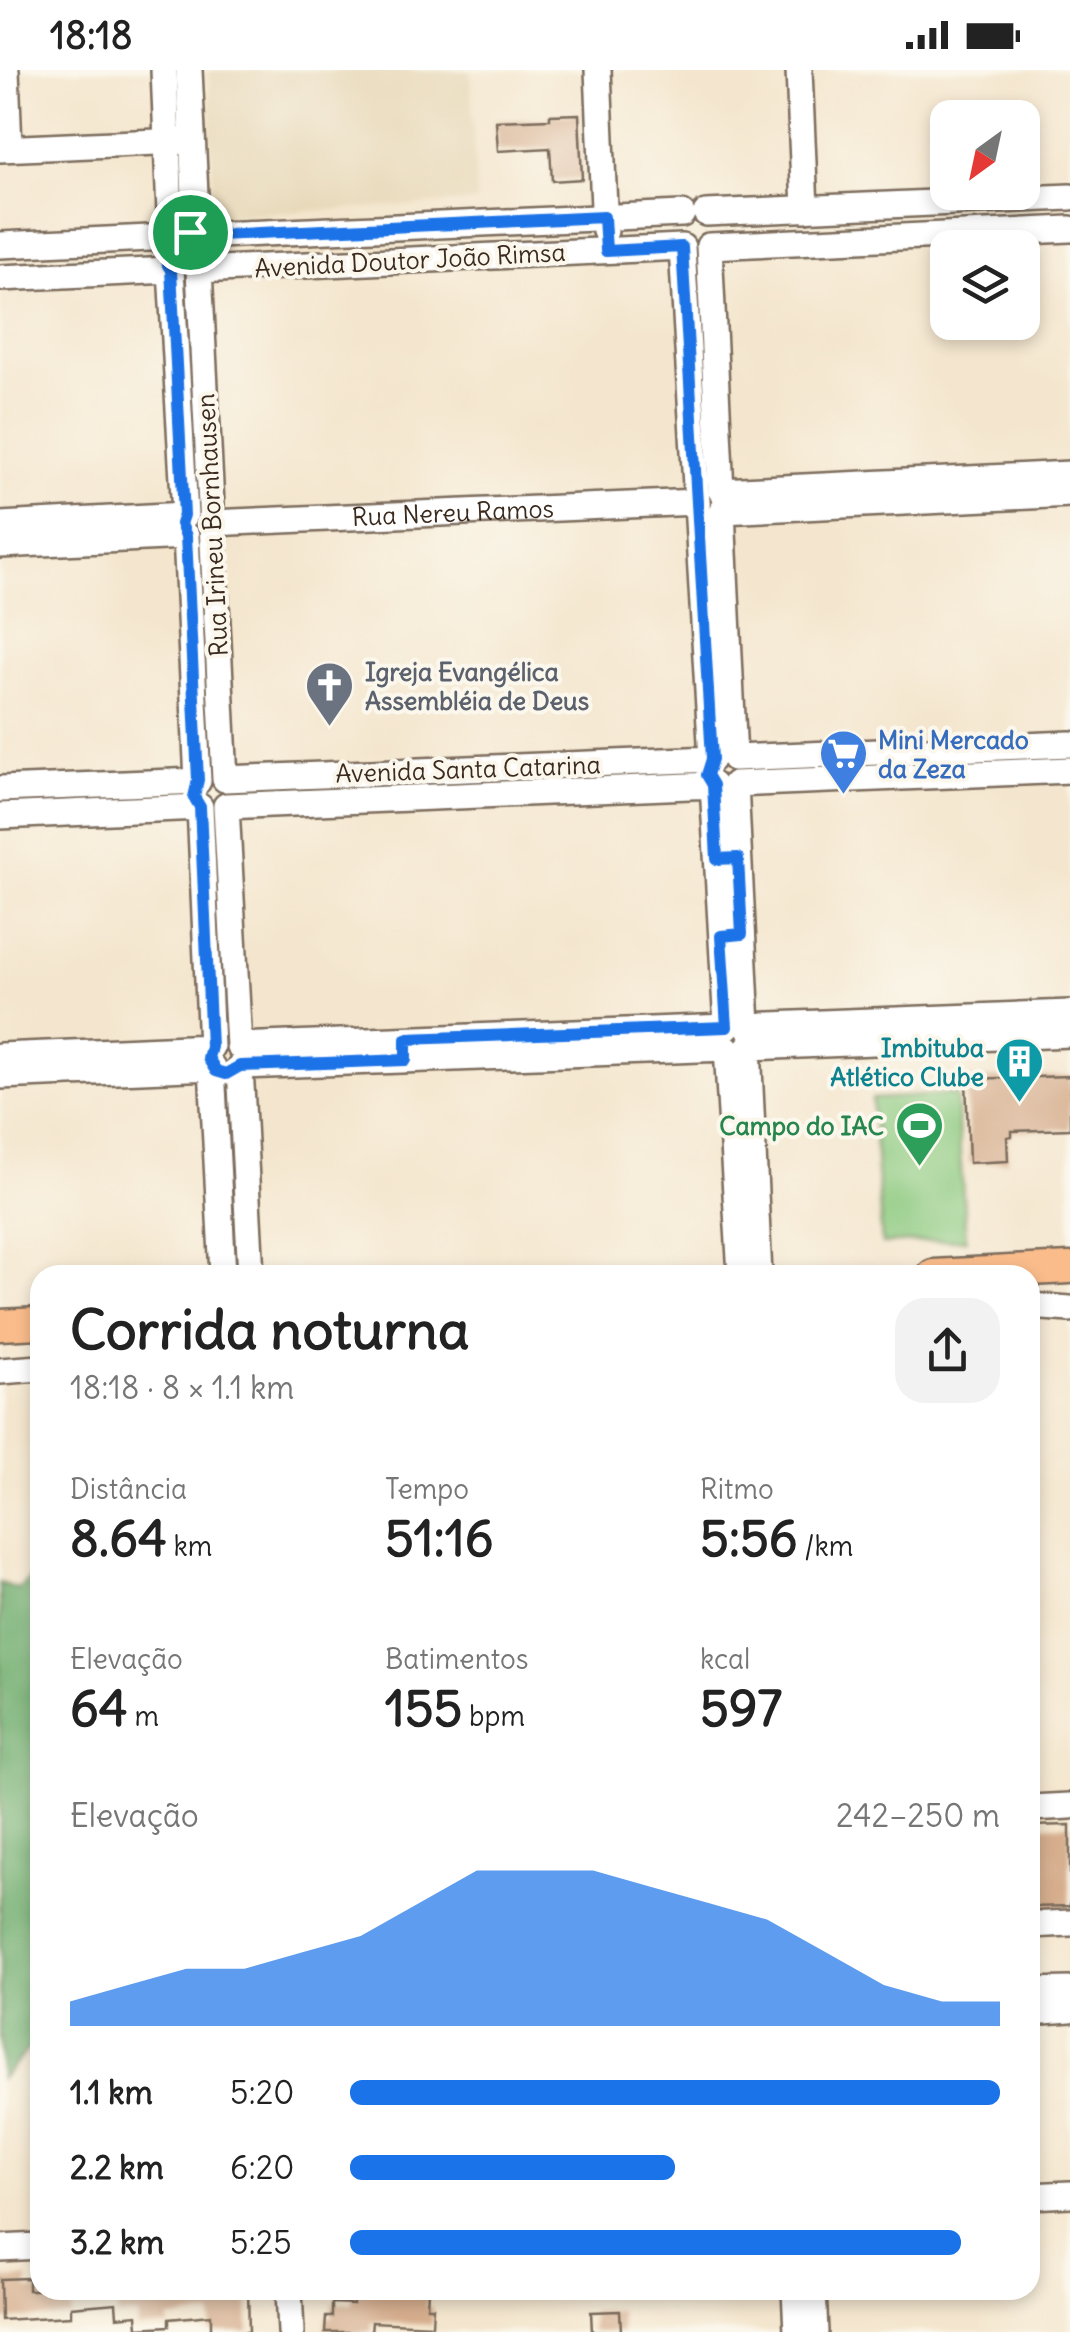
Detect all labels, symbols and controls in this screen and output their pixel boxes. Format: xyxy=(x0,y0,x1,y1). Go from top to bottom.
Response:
text: 18:18 xyxy=(50,12,133,59)
north arrow xyxy=(930,100,1040,210)
map controls xyxy=(930,100,1040,340)
pin xyxy=(148,190,233,275)
icon: arrive xyxy=(163,205,218,260)
button: layers xyxy=(930,230,1040,340)
street label: Avenida Doutor João Rimsa xyxy=(254,236,566,284)
street label: Rua Irineu Bornhausen xyxy=(189,393,235,657)
street label: Rua Nereu Ramos xyxy=(351,492,554,533)
place label: Igreja Evangélica Assembléia de Deus xyxy=(365,656,589,717)
church icon: Igreja Evangélica Assembléia de Deus xyxy=(304,660,356,728)
place label: Mini Mercado da Zeza xyxy=(878,724,1029,785)
supermarket icon: Mini Mercado da Zeza xyxy=(817,728,869,796)
street label: Avenida Santa Catarina xyxy=(335,748,601,790)
place label: Imbituba Atlético Clube xyxy=(830,1032,984,1093)
building icon: Imbituba Atlético Clube xyxy=(993,1036,1045,1104)
sports icon: Campo do IAC xyxy=(893,1100,945,1168)
place label: Campo do IAC xyxy=(719,1110,884,1142)
text: Corrida noturna xyxy=(70,1295,469,1364)
button: share xyxy=(895,1298,1000,1403)
text: 18:18 · 8 × 1.1 km xyxy=(70,1367,294,1408)
text: Distância xyxy=(70,1471,187,1507)
text: Tempo xyxy=(385,1471,469,1507)
text: Ritmo xyxy=(700,1471,774,1507)
text: 8.64 xyxy=(70,1507,167,1570)
text: 51:16 xyxy=(385,1507,494,1570)
text: 5:56 xyxy=(700,1507,798,1570)
text: km xyxy=(167,1528,212,1564)
text: /km xyxy=(798,1528,853,1564)
text: Elevação xyxy=(70,1641,183,1677)
text: Batimentos xyxy=(385,1641,529,1677)
text: kcal xyxy=(700,1641,750,1677)
text: 64 xyxy=(70,1677,128,1740)
text: 155 xyxy=(385,1677,462,1740)
text: 597 xyxy=(700,1677,782,1740)
text: m xyxy=(128,1698,159,1734)
text: bpm xyxy=(462,1698,525,1734)
text: Elevação xyxy=(70,1795,199,1836)
text: 242–250 m xyxy=(836,1795,1000,1836)
text: 1.1 km xyxy=(70,2072,153,2113)
text: 5:20 xyxy=(230,2072,294,2113)
text: 2.2 km xyxy=(70,2147,164,2188)
text: 6:20 xyxy=(230,2147,294,2188)
text: 3.2 km xyxy=(70,2222,164,2263)
text: 5:25 xyxy=(230,2222,292,2263)

